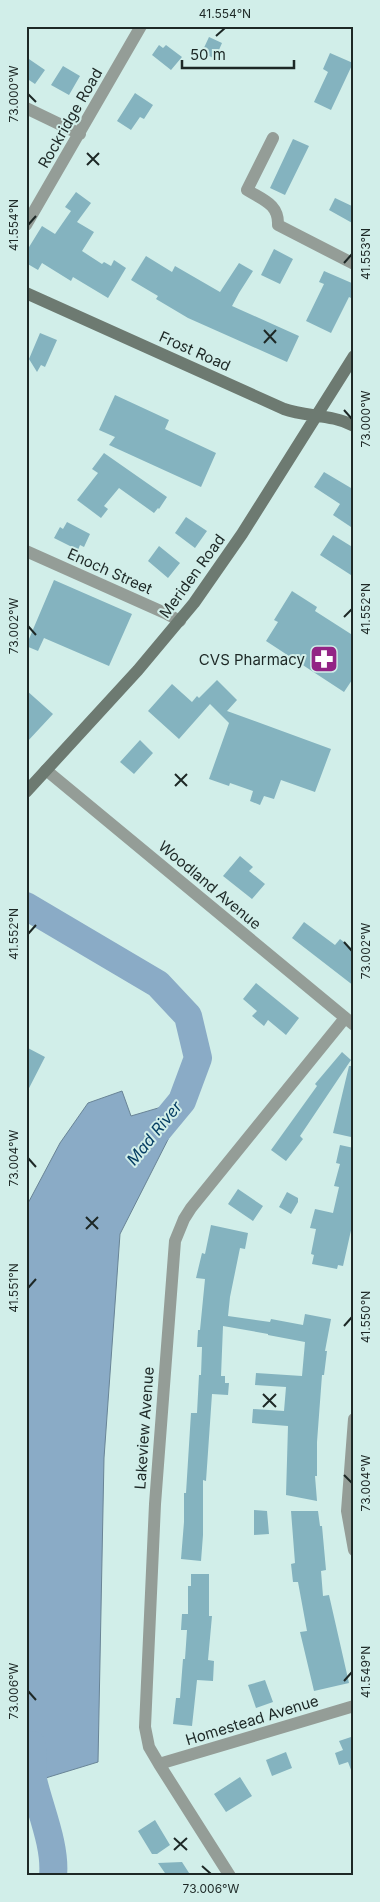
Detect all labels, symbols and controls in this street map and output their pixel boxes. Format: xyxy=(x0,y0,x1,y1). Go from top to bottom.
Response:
text: 41.554°N xyxy=(199,6,251,21)
scale bar xyxy=(182,38,295,70)
text: 50 m xyxy=(190,45,226,64)
text: 73.000°W xyxy=(6,65,21,122)
street label: Rockridge Road xyxy=(34,65,106,171)
text: 41.554°N xyxy=(6,199,21,251)
text: 41.553°N xyxy=(358,228,373,280)
street label: Frost Road xyxy=(156,327,234,375)
text: 73.000°W xyxy=(358,390,373,447)
street label: Meriden Road xyxy=(155,530,229,622)
street label: Enoch Street xyxy=(65,544,155,598)
text: 41.552°N xyxy=(358,583,373,635)
text: 73.002°W xyxy=(6,598,21,654)
pharmacy icon: CVS Pharmacy xyxy=(309,644,339,674)
place label: CVS Pharmacy xyxy=(199,650,306,669)
street label: Woodland Avenue xyxy=(155,837,265,933)
text: 41.552°N xyxy=(6,908,21,960)
text: 73.002°W xyxy=(358,923,373,979)
water label: Mad River xyxy=(122,1096,187,1169)
text: 73.004°W xyxy=(6,1129,21,1186)
text: 41.551°N xyxy=(6,1263,21,1313)
text: 41.550°N xyxy=(358,1291,373,1343)
street label: Lakeview Avenue xyxy=(130,1366,158,1490)
text: 73.004°W xyxy=(358,1454,373,1511)
text: 41.549°N xyxy=(358,1646,373,1698)
text: 73.006°W xyxy=(6,1662,21,1719)
street label: Homestead Avenue xyxy=(183,1691,321,1749)
text: 73.006°W xyxy=(183,1881,240,1896)

